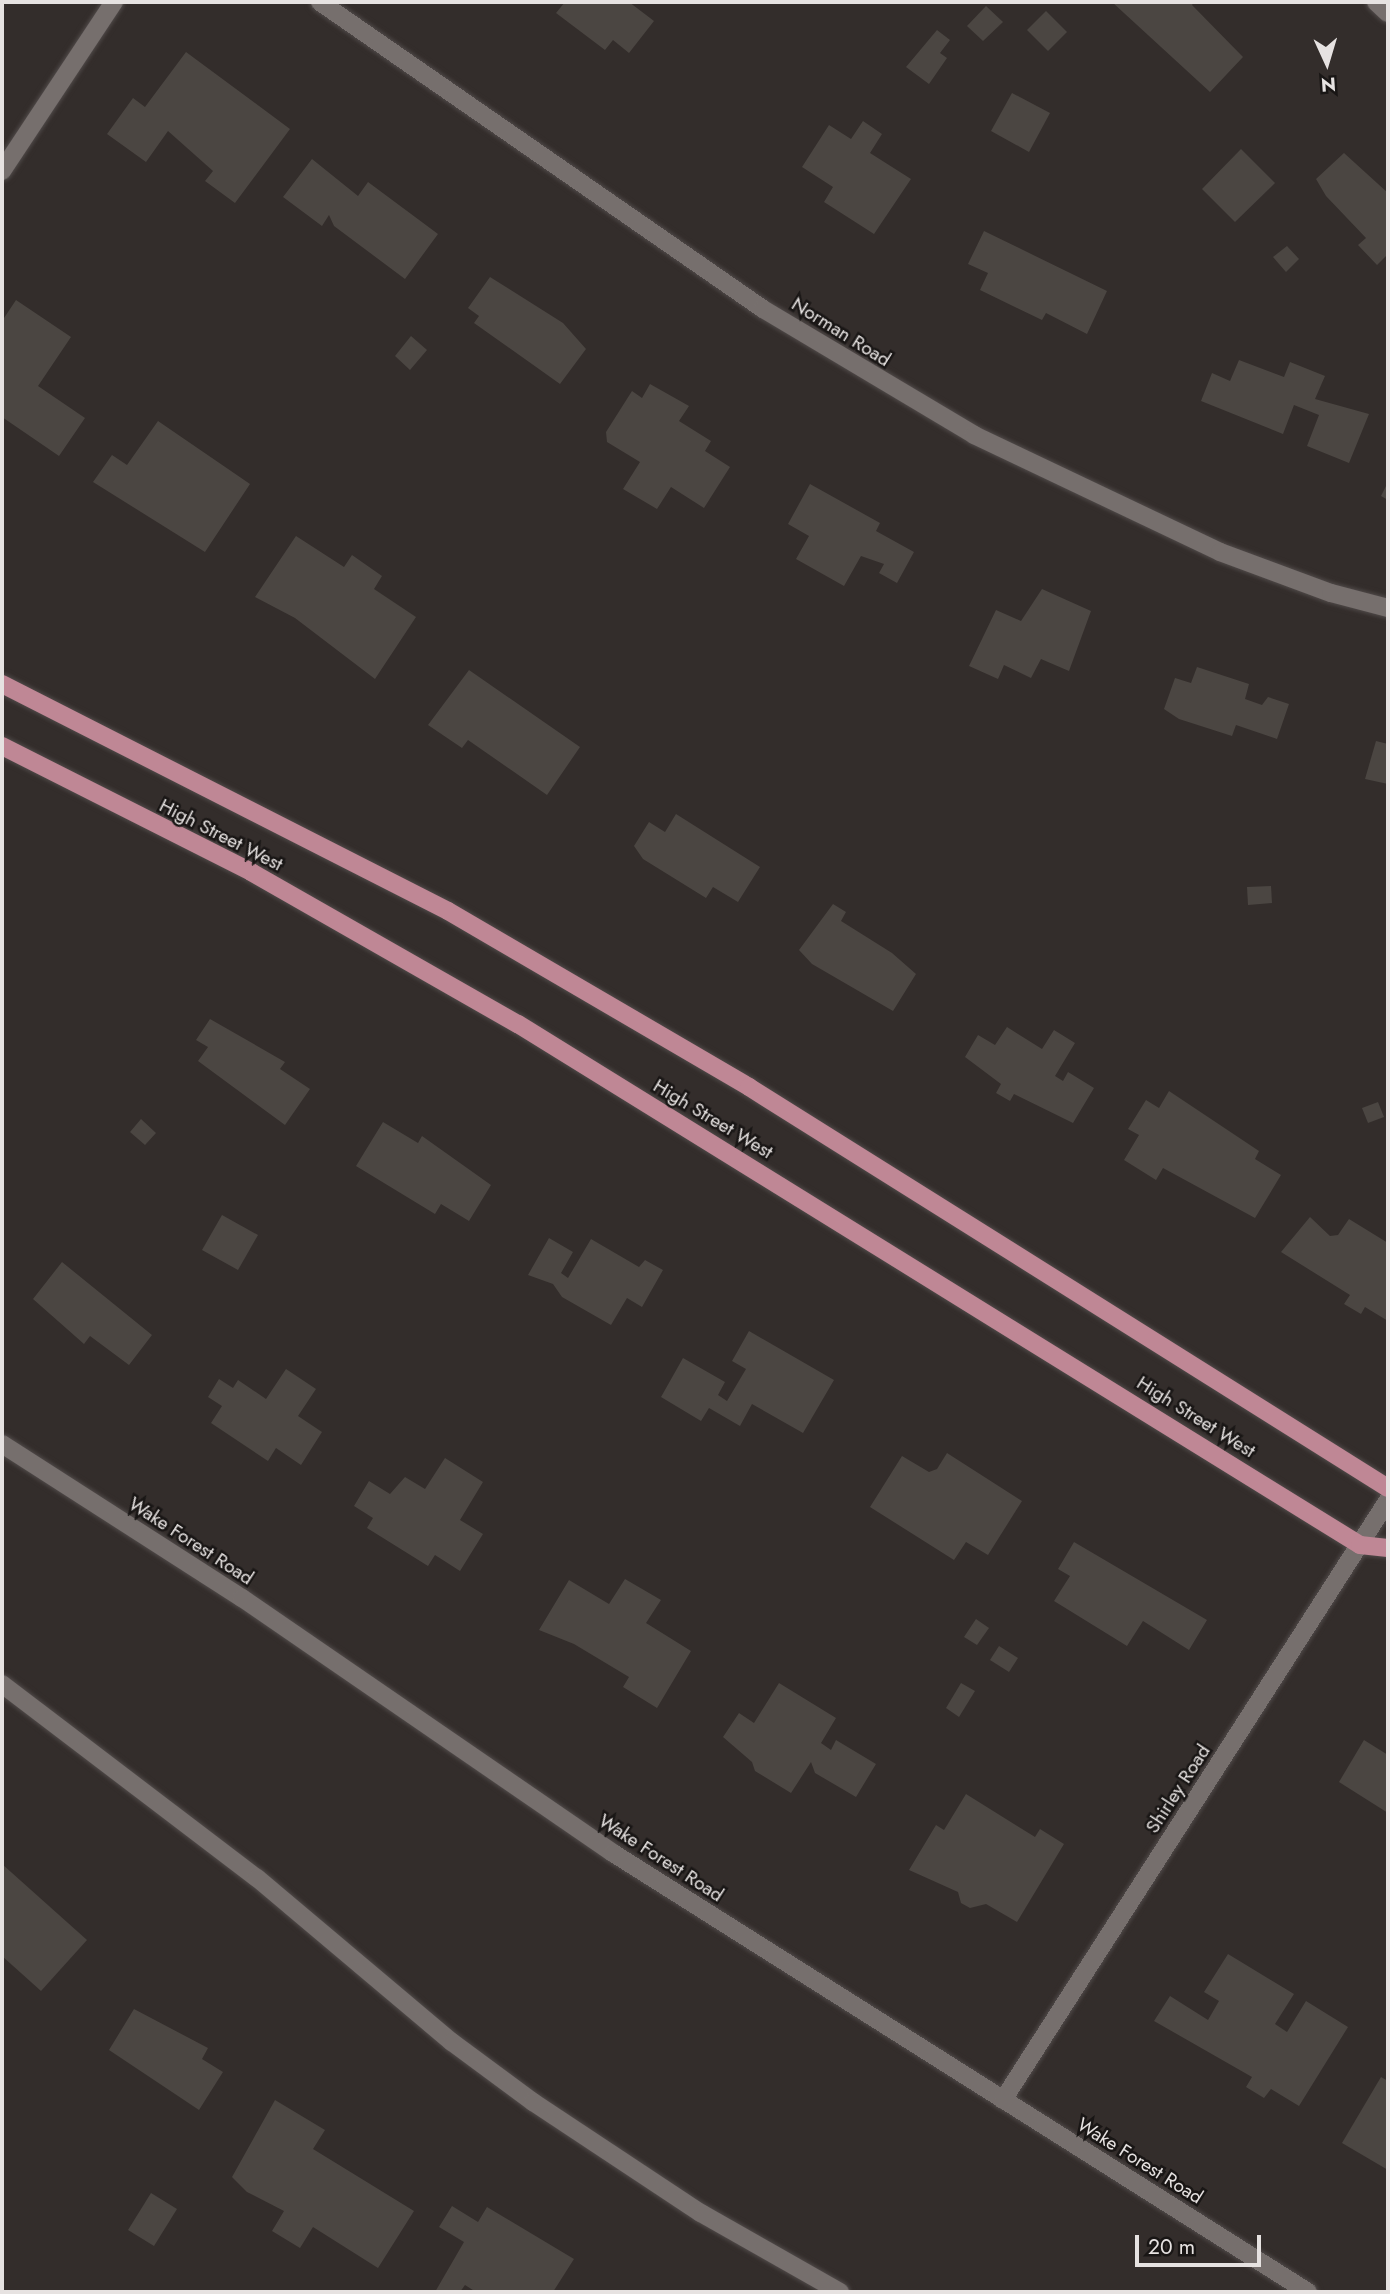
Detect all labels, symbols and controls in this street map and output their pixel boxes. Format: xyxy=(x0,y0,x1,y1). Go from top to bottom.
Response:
north arrow xyxy=(1292,28,1362,98)
text: N xyxy=(1320,70,1337,98)
street label: Norman Road xyxy=(787,293,895,371)
street label: High Street West xyxy=(156,794,286,876)
street label: High Street West xyxy=(649,1074,777,1164)
street label: High Street West xyxy=(1133,1371,1259,1463)
street label: Wake Forest Road xyxy=(124,1492,258,1590)
street label: Shirley Road xyxy=(1141,1741,1215,1837)
street label: Wake Forest Road xyxy=(594,1809,728,1907)
street label: Wake Forest Road xyxy=(1073,2113,1207,2209)
scale bar xyxy=(1138,2220,1264,2264)
text: 20 m xyxy=(1148,2232,1195,2262)

